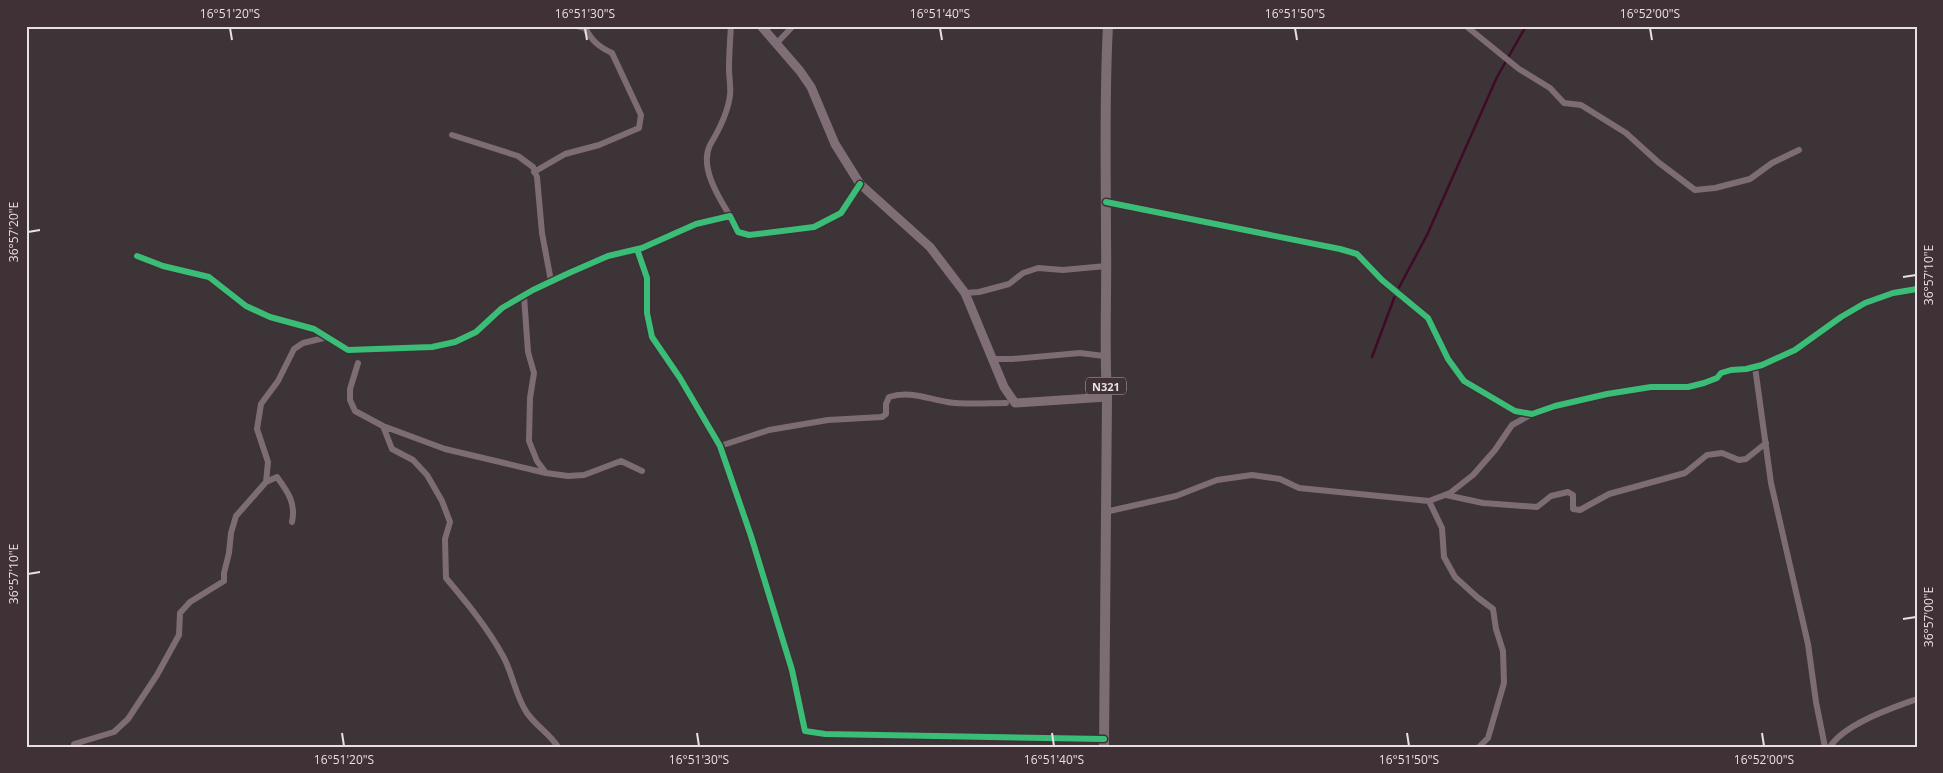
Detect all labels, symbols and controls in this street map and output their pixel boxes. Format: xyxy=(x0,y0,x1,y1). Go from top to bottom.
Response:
text: 16°51'20"S xyxy=(200,5,260,22)
text: 16°51'30"S xyxy=(555,5,615,22)
text: 16°51'40"S xyxy=(910,5,970,22)
text: 16°51'50"S xyxy=(1265,5,1325,22)
text: 16°52'00"S xyxy=(1620,5,1680,22)
text: 36°57'20"E xyxy=(5,202,22,262)
text: 36°57'10"E xyxy=(1920,245,1937,305)
road number: N321 xyxy=(1086,378,1126,394)
text: 36°57'10"E xyxy=(5,544,22,604)
text: 36°57'00"E xyxy=(1920,587,1937,647)
text: 16°51'20"S xyxy=(314,751,374,768)
text: 16°51'30"S xyxy=(669,751,729,768)
text: 16°51'40"S xyxy=(1024,751,1084,768)
text: 16°51'50"S xyxy=(1379,751,1439,768)
text: 16°52'00"S xyxy=(1734,751,1794,768)

